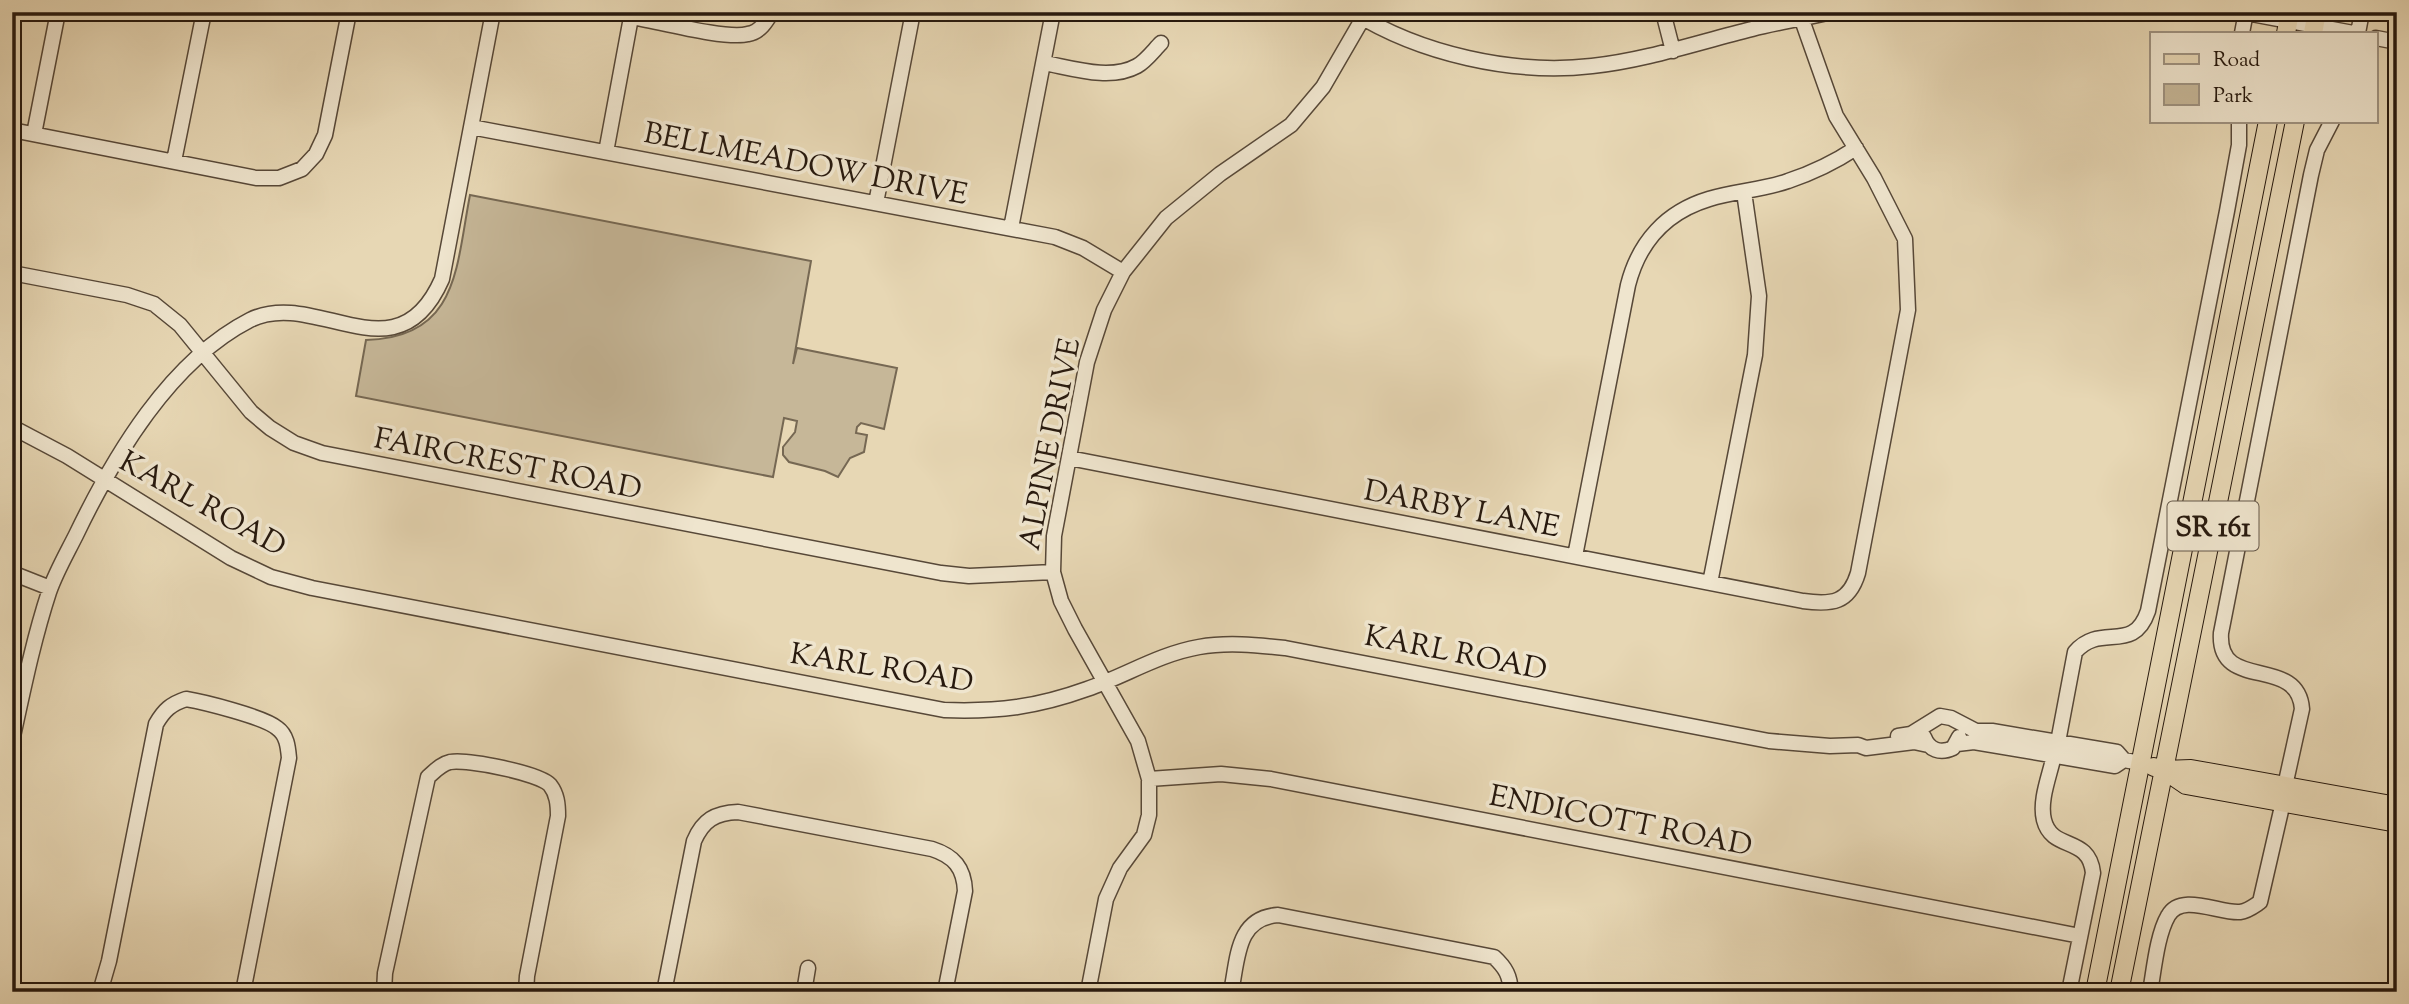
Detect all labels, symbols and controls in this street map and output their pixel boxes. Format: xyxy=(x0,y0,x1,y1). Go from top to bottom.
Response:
legend xyxy=(2150,32,2378,122)
text: Road xyxy=(2213,46,2260,76)
text: Park xyxy=(2213,82,2254,112)
street label: BELLMEADOW DRIVE xyxy=(640,113,971,218)
street label: ALPINE DRIVE xyxy=(1010,335,1093,554)
street label: FAIRCREST ROAD xyxy=(370,418,645,512)
street label: KARL ROAD xyxy=(110,442,293,569)
street label: DARBY LANE xyxy=(1360,470,1563,550)
road number: SR 161 xyxy=(2168,502,2258,550)
street label: KARL ROAD xyxy=(1361,616,1550,693)
street label: KARL ROAD xyxy=(787,634,976,705)
street label: ENDICOTT ROAD xyxy=(1485,776,1756,869)

